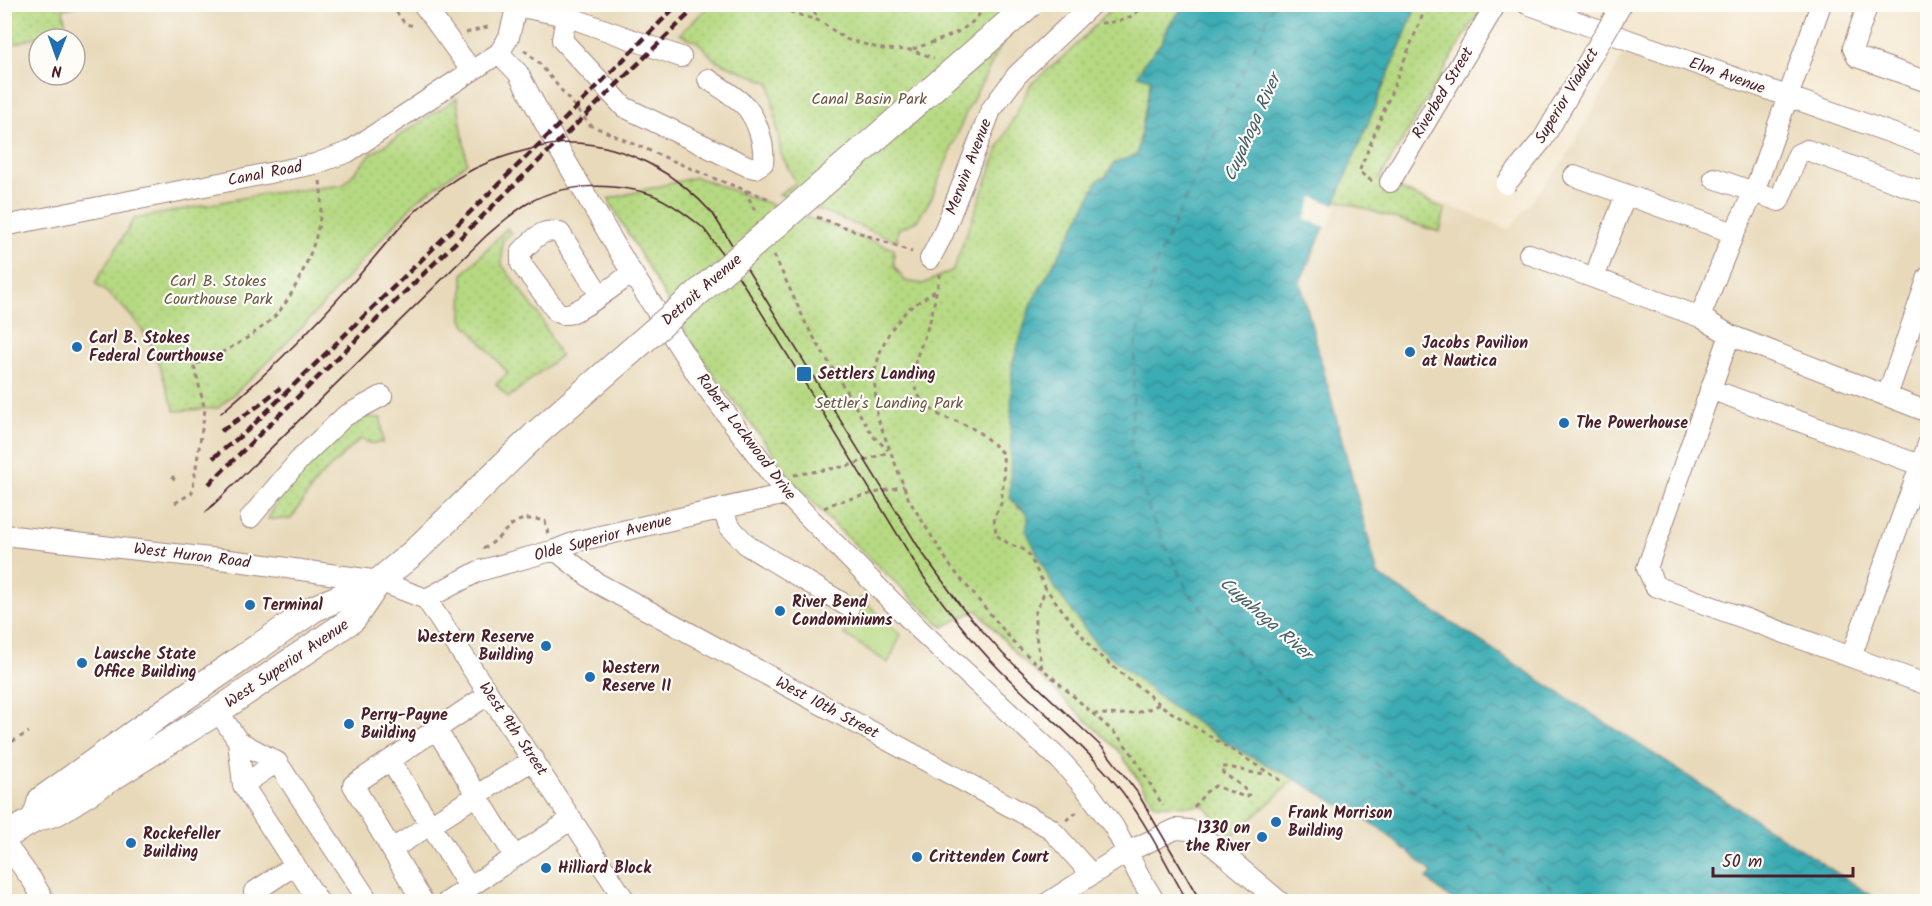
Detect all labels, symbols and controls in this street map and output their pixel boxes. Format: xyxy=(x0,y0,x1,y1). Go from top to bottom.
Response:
north arrow xyxy=(27,27,87,87)
street label: Riverbed Street xyxy=(1406,42,1481,144)
street label: Superior Viaduct xyxy=(1528,43,1606,149)
street label: Elm Avenue xyxy=(1685,51,1769,101)
text: N xyxy=(51,58,62,83)
water label: Cuyahoga River xyxy=(1216,66,1291,186)
park label: Canal Basin Park xyxy=(811,87,927,112)
street label: Merwin Avenue xyxy=(939,115,999,219)
street label: Canal Road xyxy=(226,154,305,193)
street label: Detroit Avenue xyxy=(656,248,748,332)
park label: Carl B. Stokes Courthouse Park xyxy=(164,269,273,312)
place label: Carl B. Stokes Federal Courthouse xyxy=(89,326,224,369)
place label: Jacobs Pavilion at Nautica xyxy=(1422,331,1528,374)
marker: Carl B. Stokes Federal Courthouse xyxy=(70,340,84,354)
marker: Jacobs Pavilion at Nautica xyxy=(1403,345,1417,359)
place label: Settlers Landing xyxy=(818,362,936,387)
marker: Settlers Landing xyxy=(795,365,813,383)
street label: Robert Lockwood Drive xyxy=(690,368,802,506)
park label: Settler's Landing Park xyxy=(815,391,964,416)
place label: The Powerhouse xyxy=(1576,411,1688,436)
marker: The Powerhouse xyxy=(1557,416,1571,430)
street label: Olde Superior Avenue xyxy=(531,508,675,568)
street label: West Huron Road xyxy=(132,536,253,576)
water label: Cuyahoga River xyxy=(1212,570,1321,670)
place label: River Bend Condominiums xyxy=(792,590,893,633)
place label: Terminal xyxy=(262,593,324,618)
marker: Terminal xyxy=(243,598,257,612)
marker: River Bend Condominiums xyxy=(773,604,787,618)
street label: West Superior Avenue xyxy=(220,613,354,715)
place label: Western Reserve Building xyxy=(417,625,534,668)
marker: Western Reserve Building xyxy=(539,639,553,653)
place label: Lausche State Office Building xyxy=(94,642,196,685)
marker: Lausche State Office Building xyxy=(75,656,89,670)
place label: Western Reserve II xyxy=(602,656,671,699)
marker: Western Reserve II xyxy=(583,670,597,684)
street label: West 10th Street xyxy=(771,670,884,746)
street label: West 9th Street xyxy=(472,677,554,782)
place label: Perry-Payne Building xyxy=(361,703,448,746)
marker: Perry-Payne Building xyxy=(342,717,356,731)
place label: Frank Morrison Building xyxy=(1288,801,1392,844)
marker: Frank Morrison Building xyxy=(1269,815,1283,829)
place label: 1330 on the River xyxy=(1186,816,1251,859)
place label: Rockefeller Building xyxy=(143,822,222,865)
marker: 1330 on the River xyxy=(1255,830,1269,844)
marker: Rockefeller Building xyxy=(124,836,138,850)
scale bar xyxy=(1713,840,1852,878)
place label: Crittenden Court xyxy=(929,845,1050,870)
text: 50 m xyxy=(1722,848,1762,877)
marker: Crittenden Court xyxy=(910,850,924,864)
place label: Hilliard Block xyxy=(558,856,652,881)
marker: Hilliard Block xyxy=(539,861,553,875)

